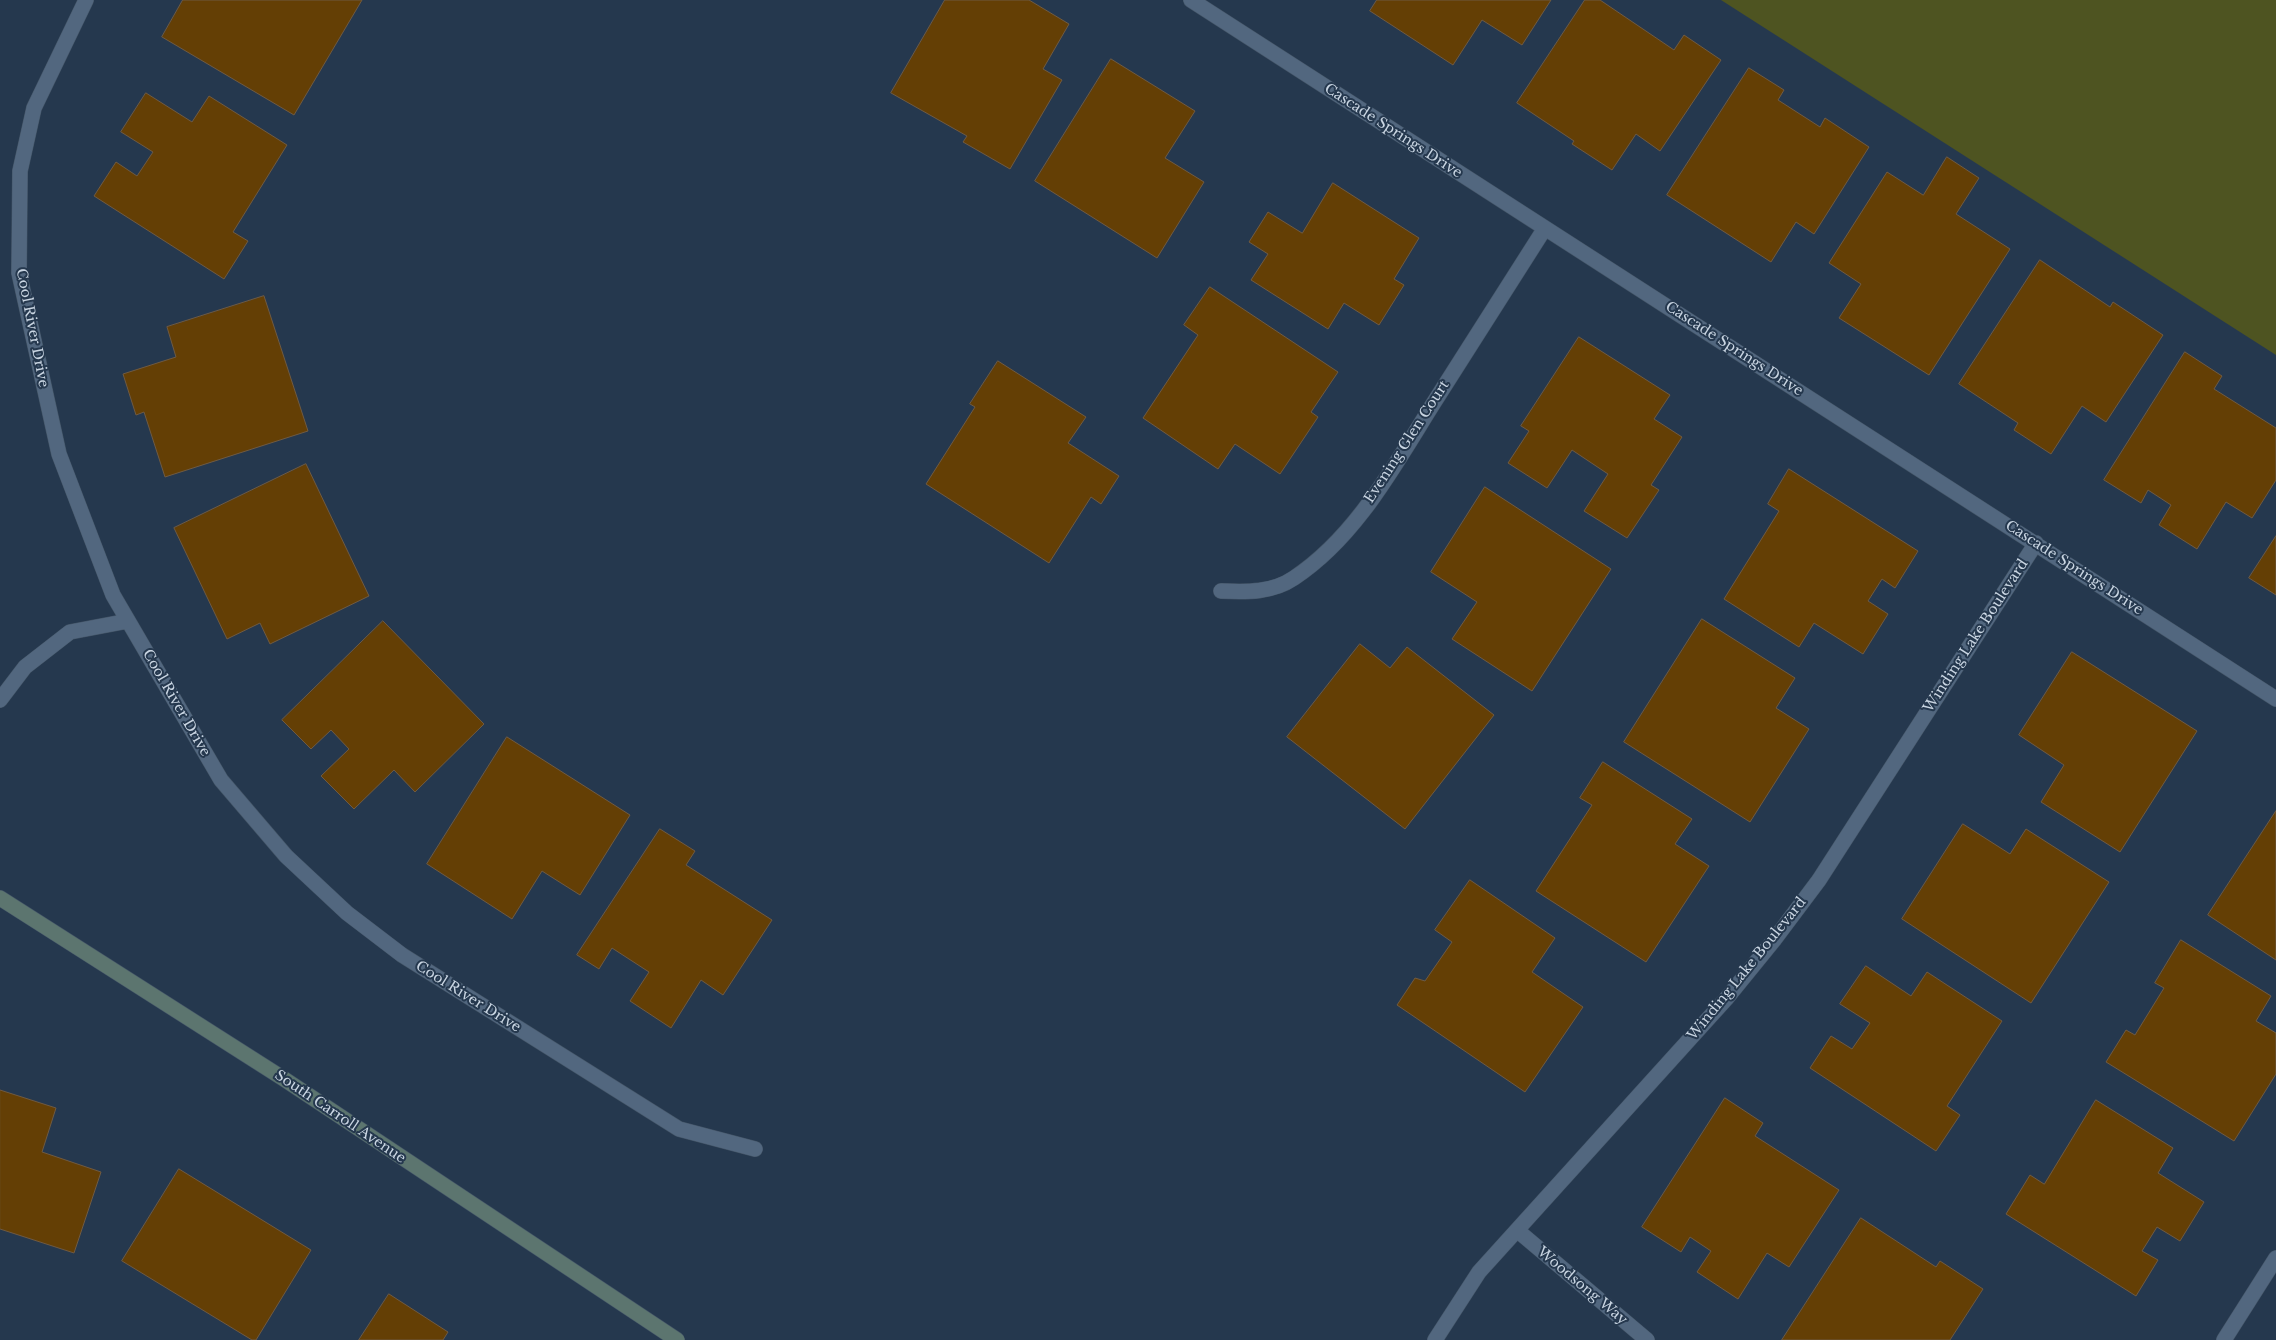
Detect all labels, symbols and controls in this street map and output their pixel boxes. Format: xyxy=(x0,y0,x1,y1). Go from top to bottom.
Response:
street label: Cascade Springs Drive xyxy=(1321,80,1465,182)
street label: Cool River Drive xyxy=(12,267,52,389)
street label: Cascade Springs Drive xyxy=(1662,298,1806,400)
street label: Evening Glen Court xyxy=(1361,378,1453,506)
street label: Cascade Springs Drive xyxy=(2002,517,2146,619)
street label: Winding Lake Boulevard xyxy=(1920,556,2032,716)
street label: Cool River Drive xyxy=(139,646,213,760)
street label: Winding Lake Boulevard xyxy=(1684,894,1810,1044)
street label: Cool River Drive xyxy=(412,958,524,1036)
street label: South Carroll Avenue xyxy=(271,1067,409,1167)
street label: Woodsong Way xyxy=(1534,1243,1630,1329)

